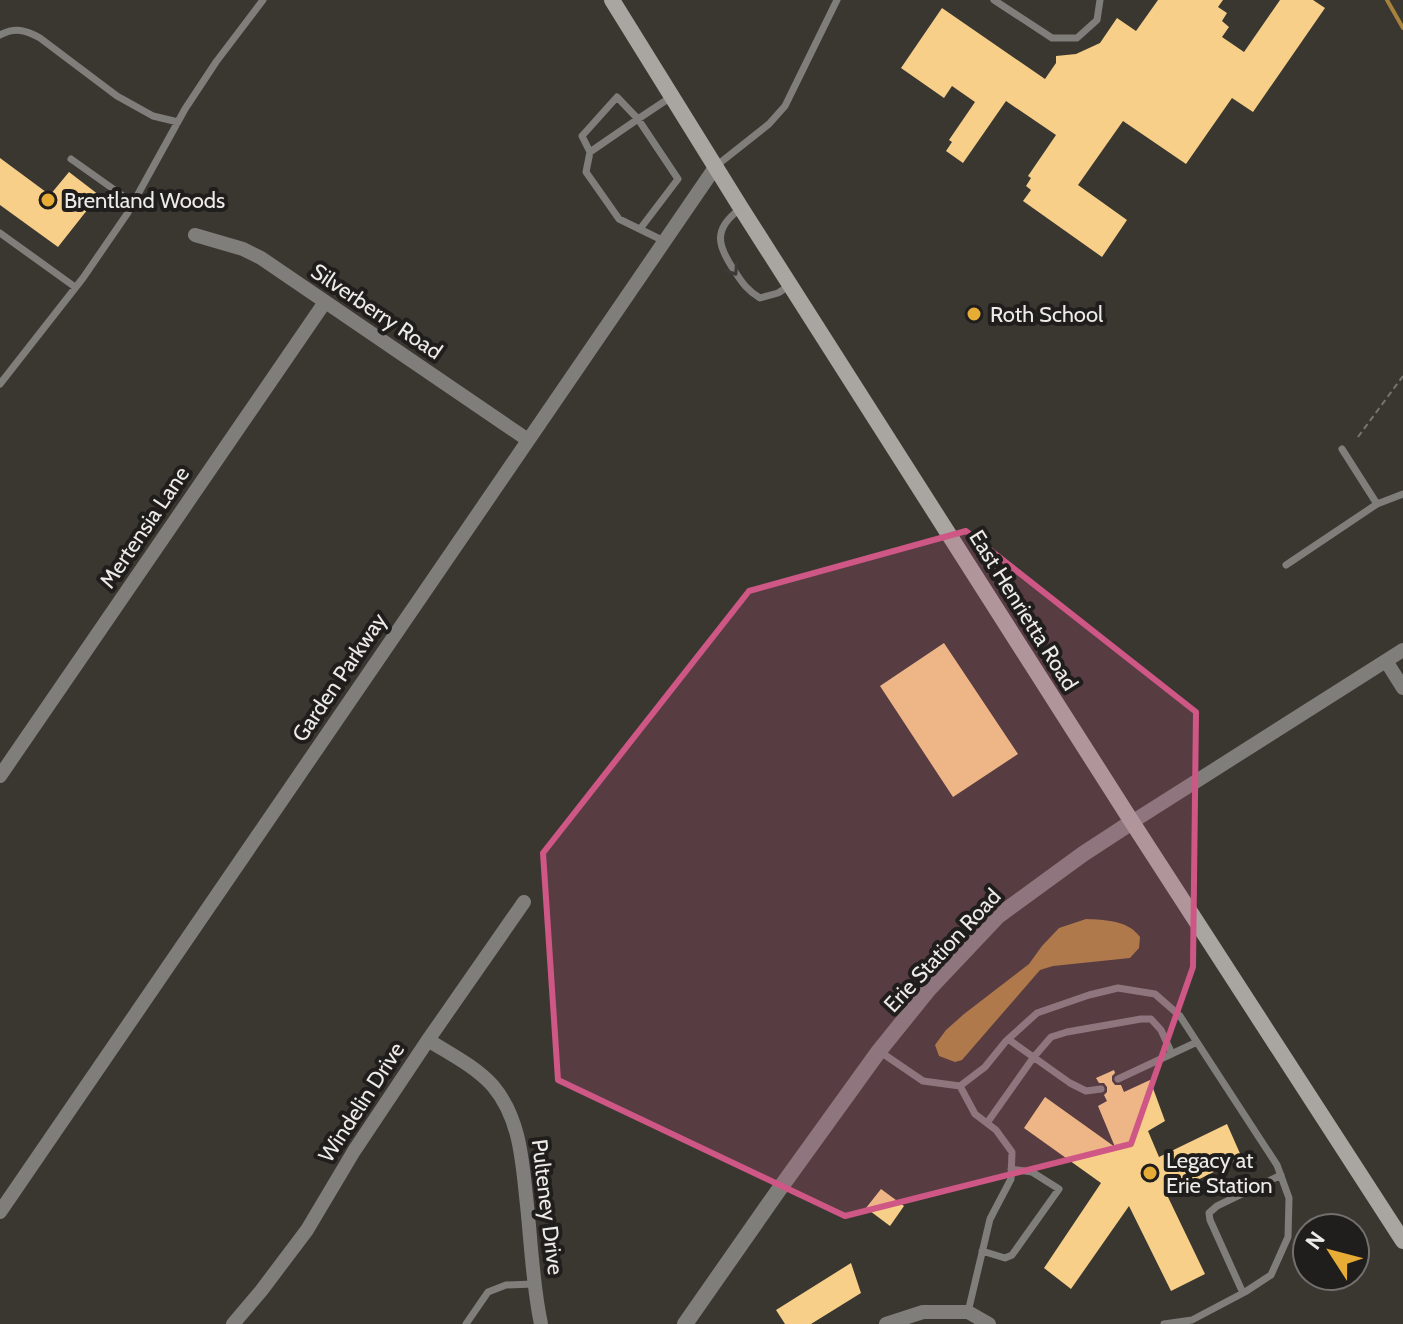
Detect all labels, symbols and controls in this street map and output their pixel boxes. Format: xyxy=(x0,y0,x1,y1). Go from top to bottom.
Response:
place label: Brentland Woods xyxy=(64,187,225,214)
marker: Brentland Woods xyxy=(39,191,57,209)
street label: Silverberry Road xyxy=(306,258,447,365)
one-way arrow xyxy=(723,261,738,275)
place label: Roth School xyxy=(990,301,1104,328)
marker: Roth School xyxy=(965,305,983,323)
street label: Mertensia Lane xyxy=(94,461,195,593)
street label: East Henrietta Road xyxy=(963,525,1084,695)
street label: Garden Parkway xyxy=(286,608,392,747)
street label: Erie Station Road xyxy=(878,883,1007,1018)
street label: Windelin Drive xyxy=(313,1037,410,1167)
street label: Pulteney Drive xyxy=(526,1138,569,1276)
place label: Legacy at Erie Station xyxy=(1166,1147,1273,1199)
marker: Legacy at Erie Station xyxy=(1141,1164,1159,1182)
north arrow xyxy=(1291,1212,1371,1292)
text: N xyxy=(1300,1226,1331,1255)

